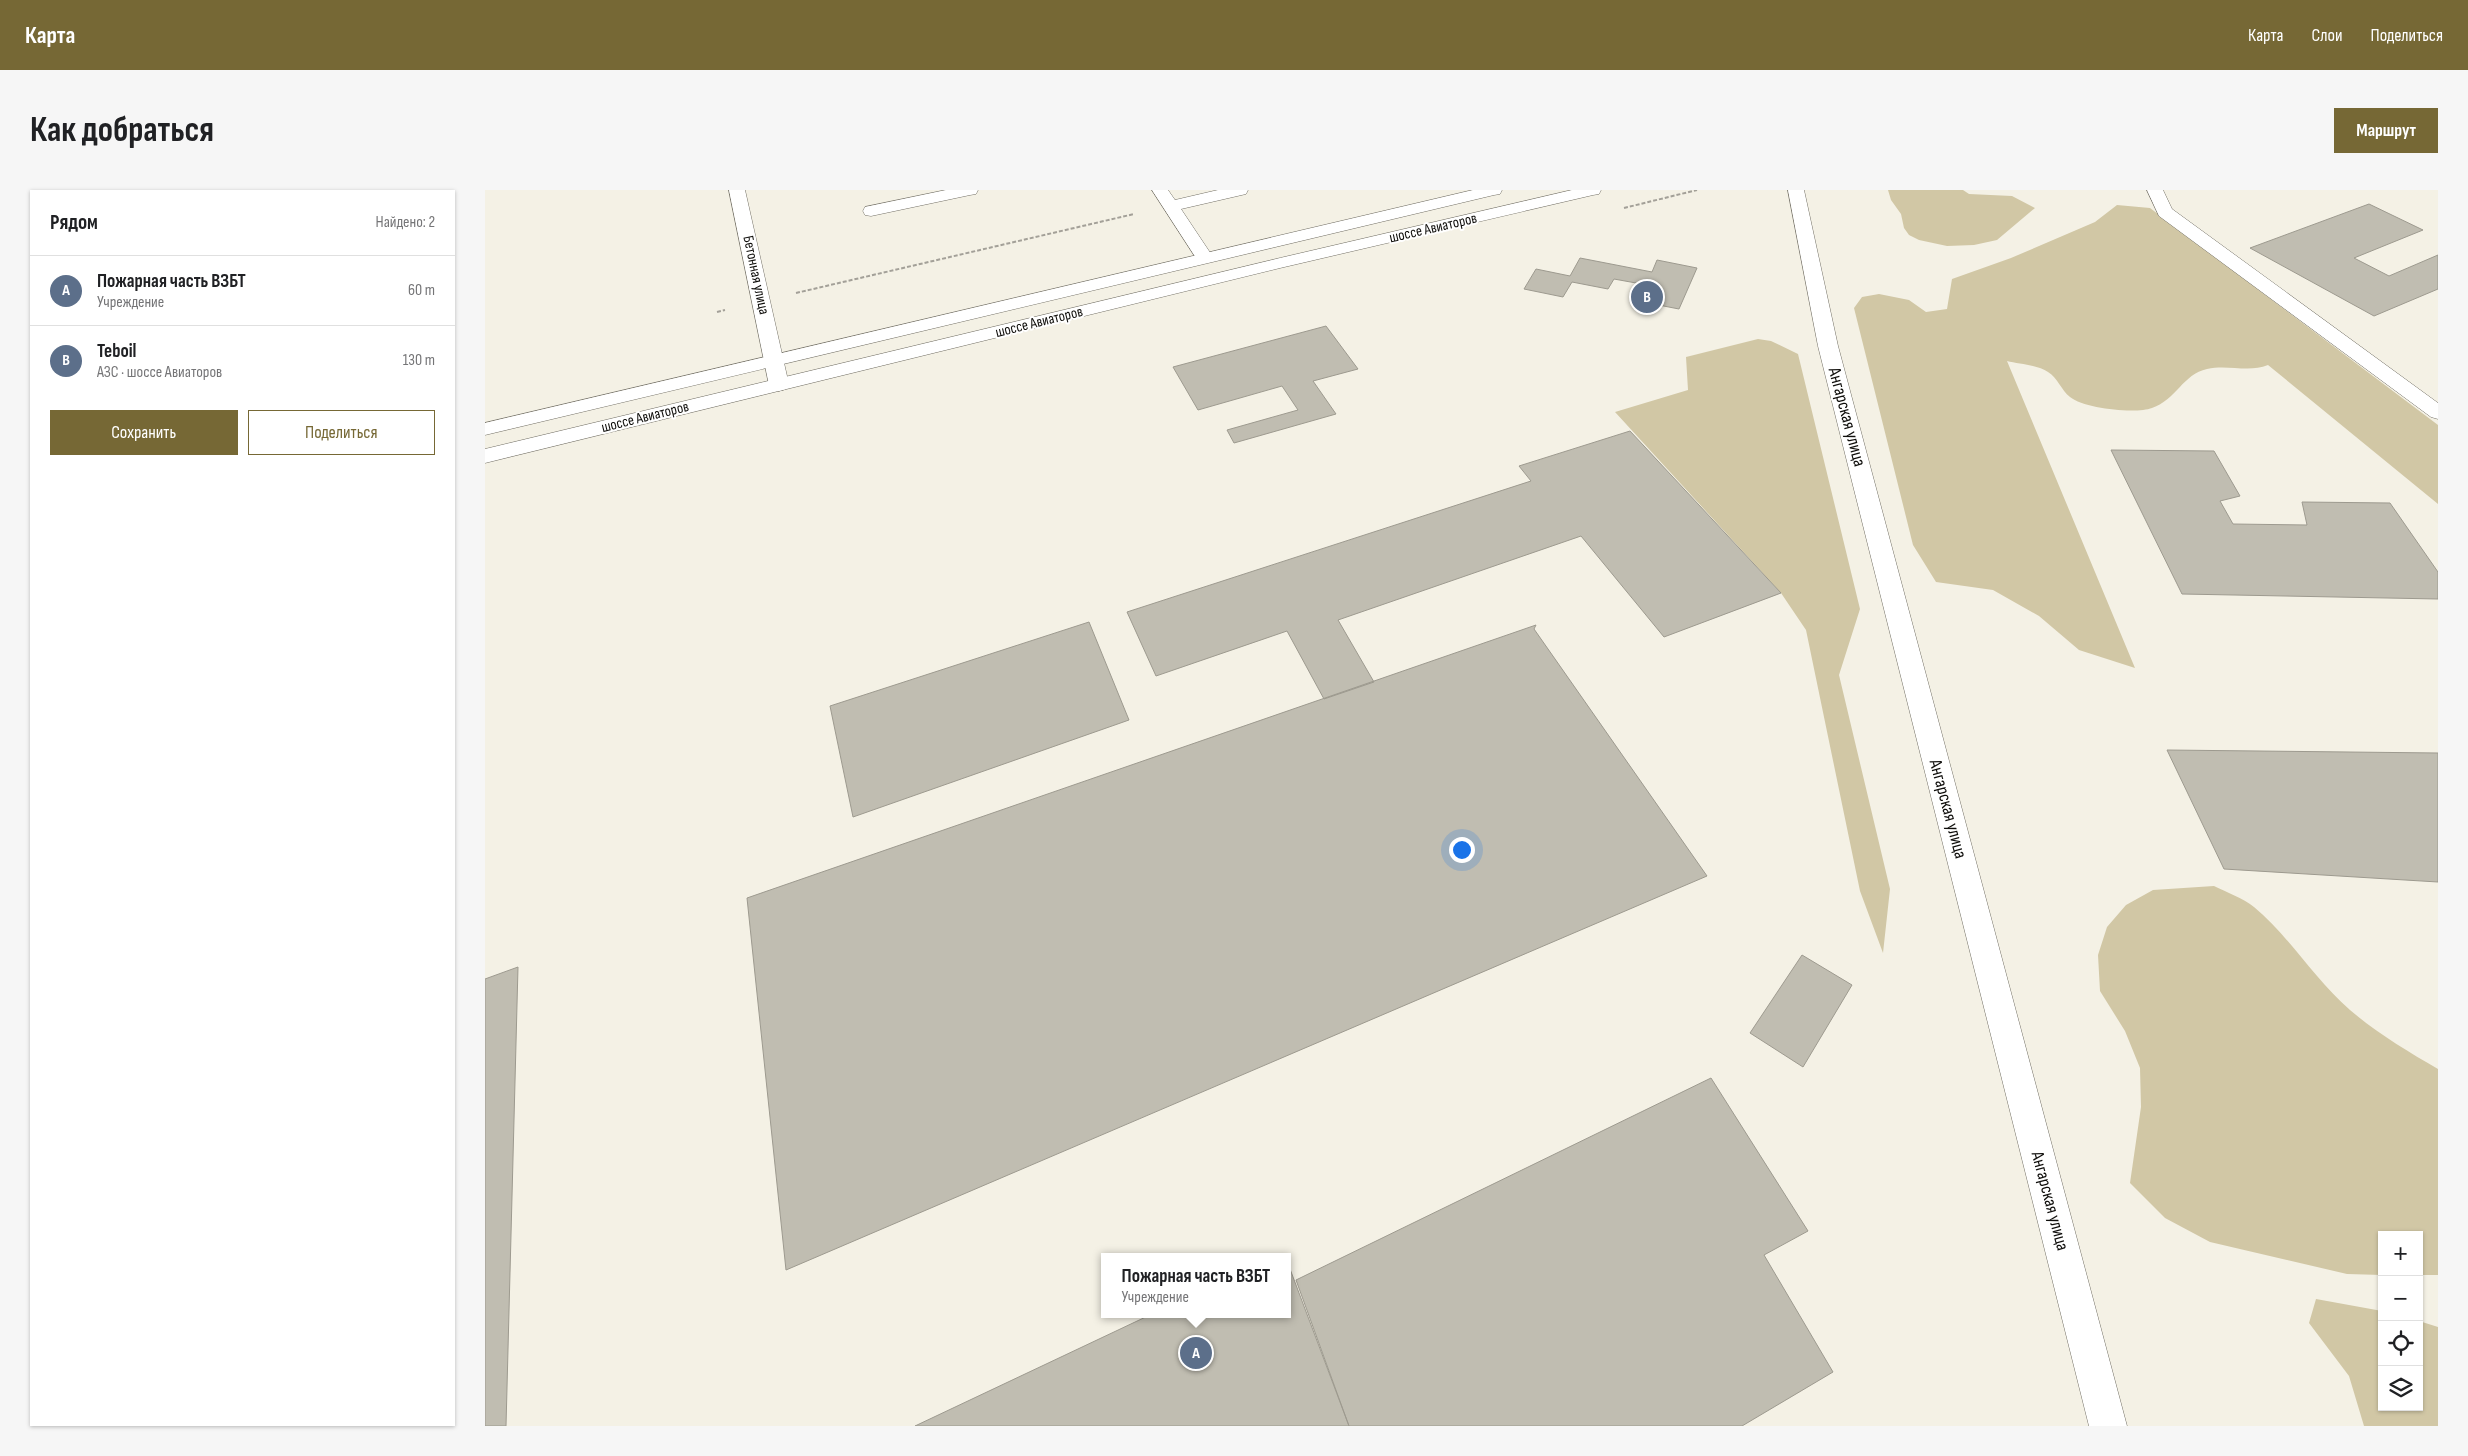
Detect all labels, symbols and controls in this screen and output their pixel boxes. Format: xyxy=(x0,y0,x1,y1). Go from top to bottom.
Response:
text: Карта xyxy=(25,21,75,50)
text: Карта xyxy=(2248,25,2284,46)
text: Слои xyxy=(2312,25,2343,46)
text: Поделиться xyxy=(2371,25,2443,46)
button: Маршрут xyxy=(2334,108,2438,153)
text: Как добраться xyxy=(30,109,214,152)
street label: шоссе Авиаторов xyxy=(1387,209,1479,247)
text: Рядом xyxy=(50,210,98,235)
text: Найдено: 2 xyxy=(376,213,435,232)
street label: Бетонная улица xyxy=(738,234,774,316)
text: Пожарная часть ВЗБТ xyxy=(97,270,246,293)
pin: B xyxy=(1631,278,1663,316)
text: A xyxy=(62,281,70,300)
text: 60 m xyxy=(408,281,435,300)
text: Учреждение xyxy=(97,293,164,312)
street label: шоссе Авиаторов xyxy=(993,302,1085,342)
text: Teboil xyxy=(97,340,136,363)
text: B xyxy=(62,351,70,370)
text: 130 m xyxy=(403,351,435,370)
text: АЗС · шоссе Авиаторов xyxy=(97,363,222,382)
street label: Ангарская улица xyxy=(1823,364,1870,469)
street label: шоссе Авиаторов xyxy=(599,397,691,437)
button: Сохранить xyxy=(50,410,238,455)
button: Поделиться xyxy=(248,410,435,455)
street label: Ангарская улица xyxy=(1924,756,1971,861)
your location xyxy=(1449,837,1475,863)
street label: Ангарская улица xyxy=(2026,1148,2073,1253)
map controls xyxy=(2378,1231,2423,1411)
button: + xyxy=(2378,1231,2423,1276)
popup xyxy=(1101,1253,1291,1318)
text: Пожарная часть ВЗБТ xyxy=(1122,1265,1270,1288)
button: − xyxy=(2378,1276,2423,1321)
text: Учреждение xyxy=(1122,1288,1189,1307)
button: locate xyxy=(2378,1321,2423,1366)
pin: A xyxy=(1180,1334,1212,1372)
button: layers xyxy=(2378,1366,2423,1411)

